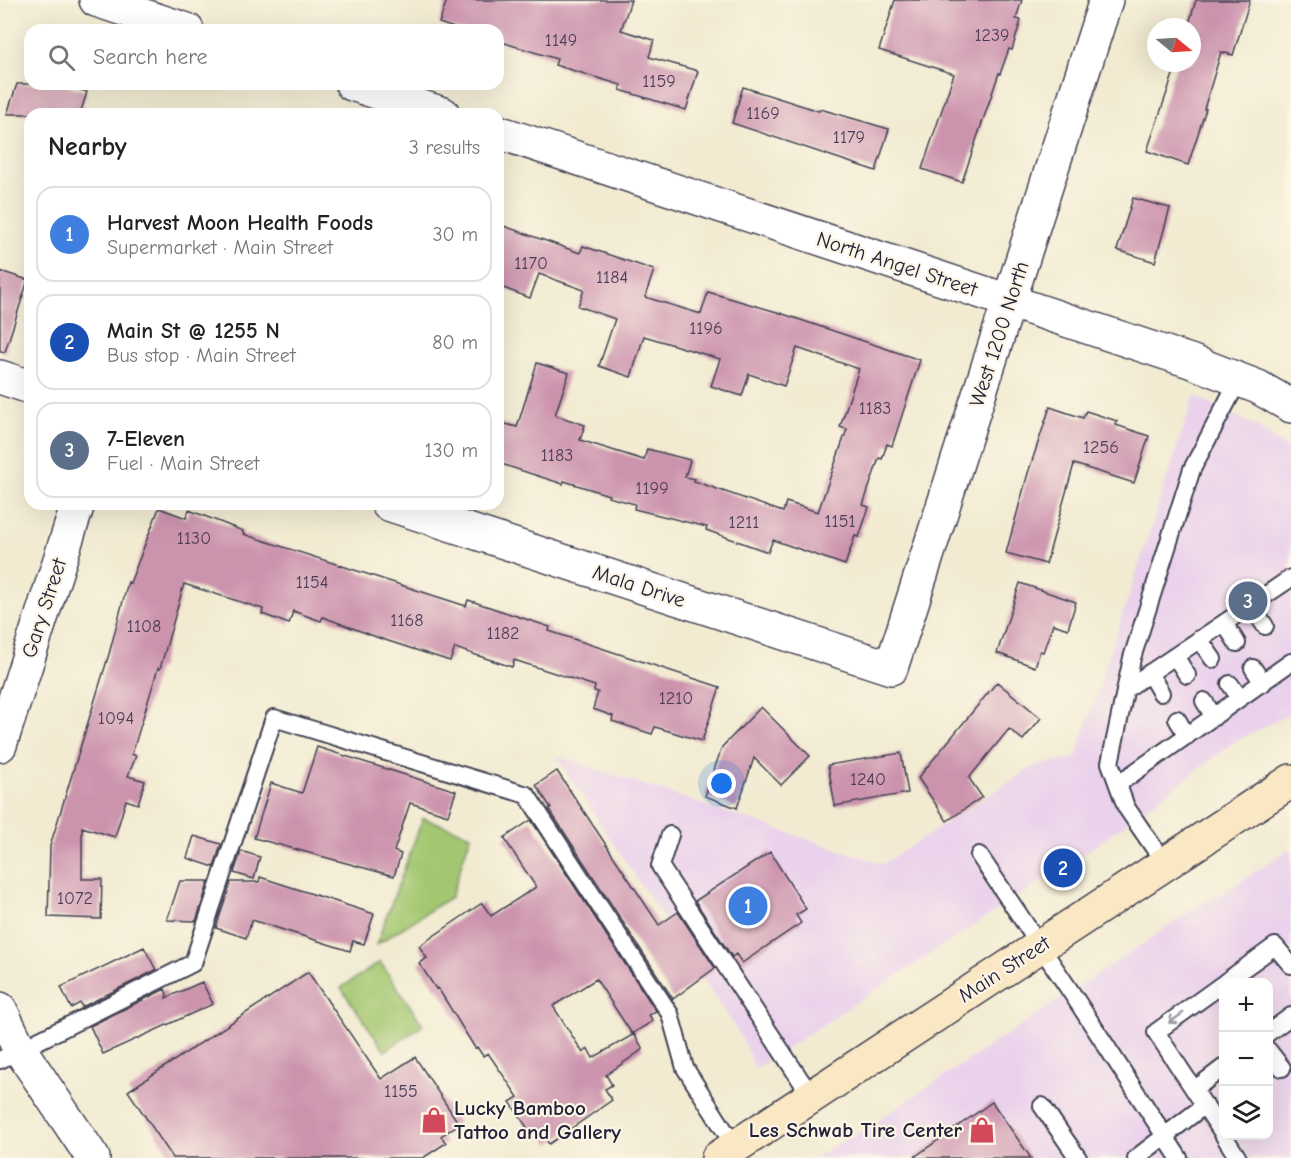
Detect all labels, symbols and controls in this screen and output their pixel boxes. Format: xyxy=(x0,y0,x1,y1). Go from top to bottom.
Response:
north arrow xyxy=(1147,18,1201,72)
search box xyxy=(24,24,504,90)
house number: 1239 xyxy=(974,25,1010,46)
house number: 1149 xyxy=(545,30,577,51)
icon: search xyxy=(45,41,78,74)
text: Search here xyxy=(93,44,208,70)
house number: 1159 xyxy=(642,71,676,92)
house number: 1169 xyxy=(746,103,780,124)
house number: 1179 xyxy=(833,127,865,148)
text: Nearby xyxy=(48,132,127,162)
text: 3 results xyxy=(409,136,480,159)
text: Harvest Moon Health Foods xyxy=(107,210,373,236)
text: 1 xyxy=(66,223,73,246)
text: 30 m xyxy=(432,223,478,246)
street label: North Angel Street xyxy=(814,227,981,302)
text: Supermarket · Main Street xyxy=(107,236,333,259)
house number: 1170 xyxy=(514,253,548,274)
street label: West 1200 North xyxy=(964,258,1034,410)
house number: 1184 xyxy=(596,267,628,288)
text: Main St @ 1255 N xyxy=(107,318,280,344)
house number: 1196 xyxy=(689,318,723,339)
text: 2 xyxy=(65,331,74,354)
text: 80 m xyxy=(432,331,478,354)
text: Bus stop · Main Street xyxy=(107,344,296,367)
house number: 1183 xyxy=(859,398,891,419)
text: 7-Eleven xyxy=(107,426,185,452)
house number: 1256 xyxy=(1083,437,1119,458)
text: 3 xyxy=(65,439,74,462)
text: 130 m xyxy=(425,439,478,462)
house number: 1183 xyxy=(541,445,573,466)
text: Fuel · Main Street xyxy=(107,452,259,475)
house number: 1199 xyxy=(635,478,669,499)
house number: 1151 xyxy=(824,511,856,532)
house number: 1211 xyxy=(729,512,759,533)
house number: 1130 xyxy=(177,528,211,549)
street label: Gary Street xyxy=(17,554,72,661)
street label: Mala Drive xyxy=(590,560,688,612)
house number: 1154 xyxy=(296,572,328,593)
pin: 3 xyxy=(1228,578,1268,624)
house number: 1168 xyxy=(390,610,424,631)
house number: 1108 xyxy=(127,616,161,637)
house number: 1182 xyxy=(487,623,519,644)
house number: 1210 xyxy=(659,688,693,709)
house number: 1094 xyxy=(98,708,134,729)
your location xyxy=(707,769,736,798)
house number: 1240 xyxy=(850,769,886,790)
pin: 2 xyxy=(1044,846,1082,890)
pin: 1 xyxy=(728,884,768,928)
house number: 1072 xyxy=(57,888,93,909)
street label: Main Street xyxy=(954,930,1055,1008)
map controls xyxy=(1219,978,1273,1140)
button: + xyxy=(1219,978,1273,1032)
one-way arrow xyxy=(1168,1011,1184,1024)
button: − xyxy=(1219,1032,1273,1086)
house number: 1155 xyxy=(384,1081,418,1102)
button: layers xyxy=(1219,1086,1273,1140)
place label: Lucky Bamboo Tattoo and Gallery xyxy=(454,1096,621,1144)
shop icon: Lucky Bamboo Tattoo and Gallery xyxy=(419,1105,449,1135)
shop icon: Les Schwab Tire Center xyxy=(967,1115,997,1145)
place label: Les Schwab Tire Center xyxy=(749,1118,963,1142)

